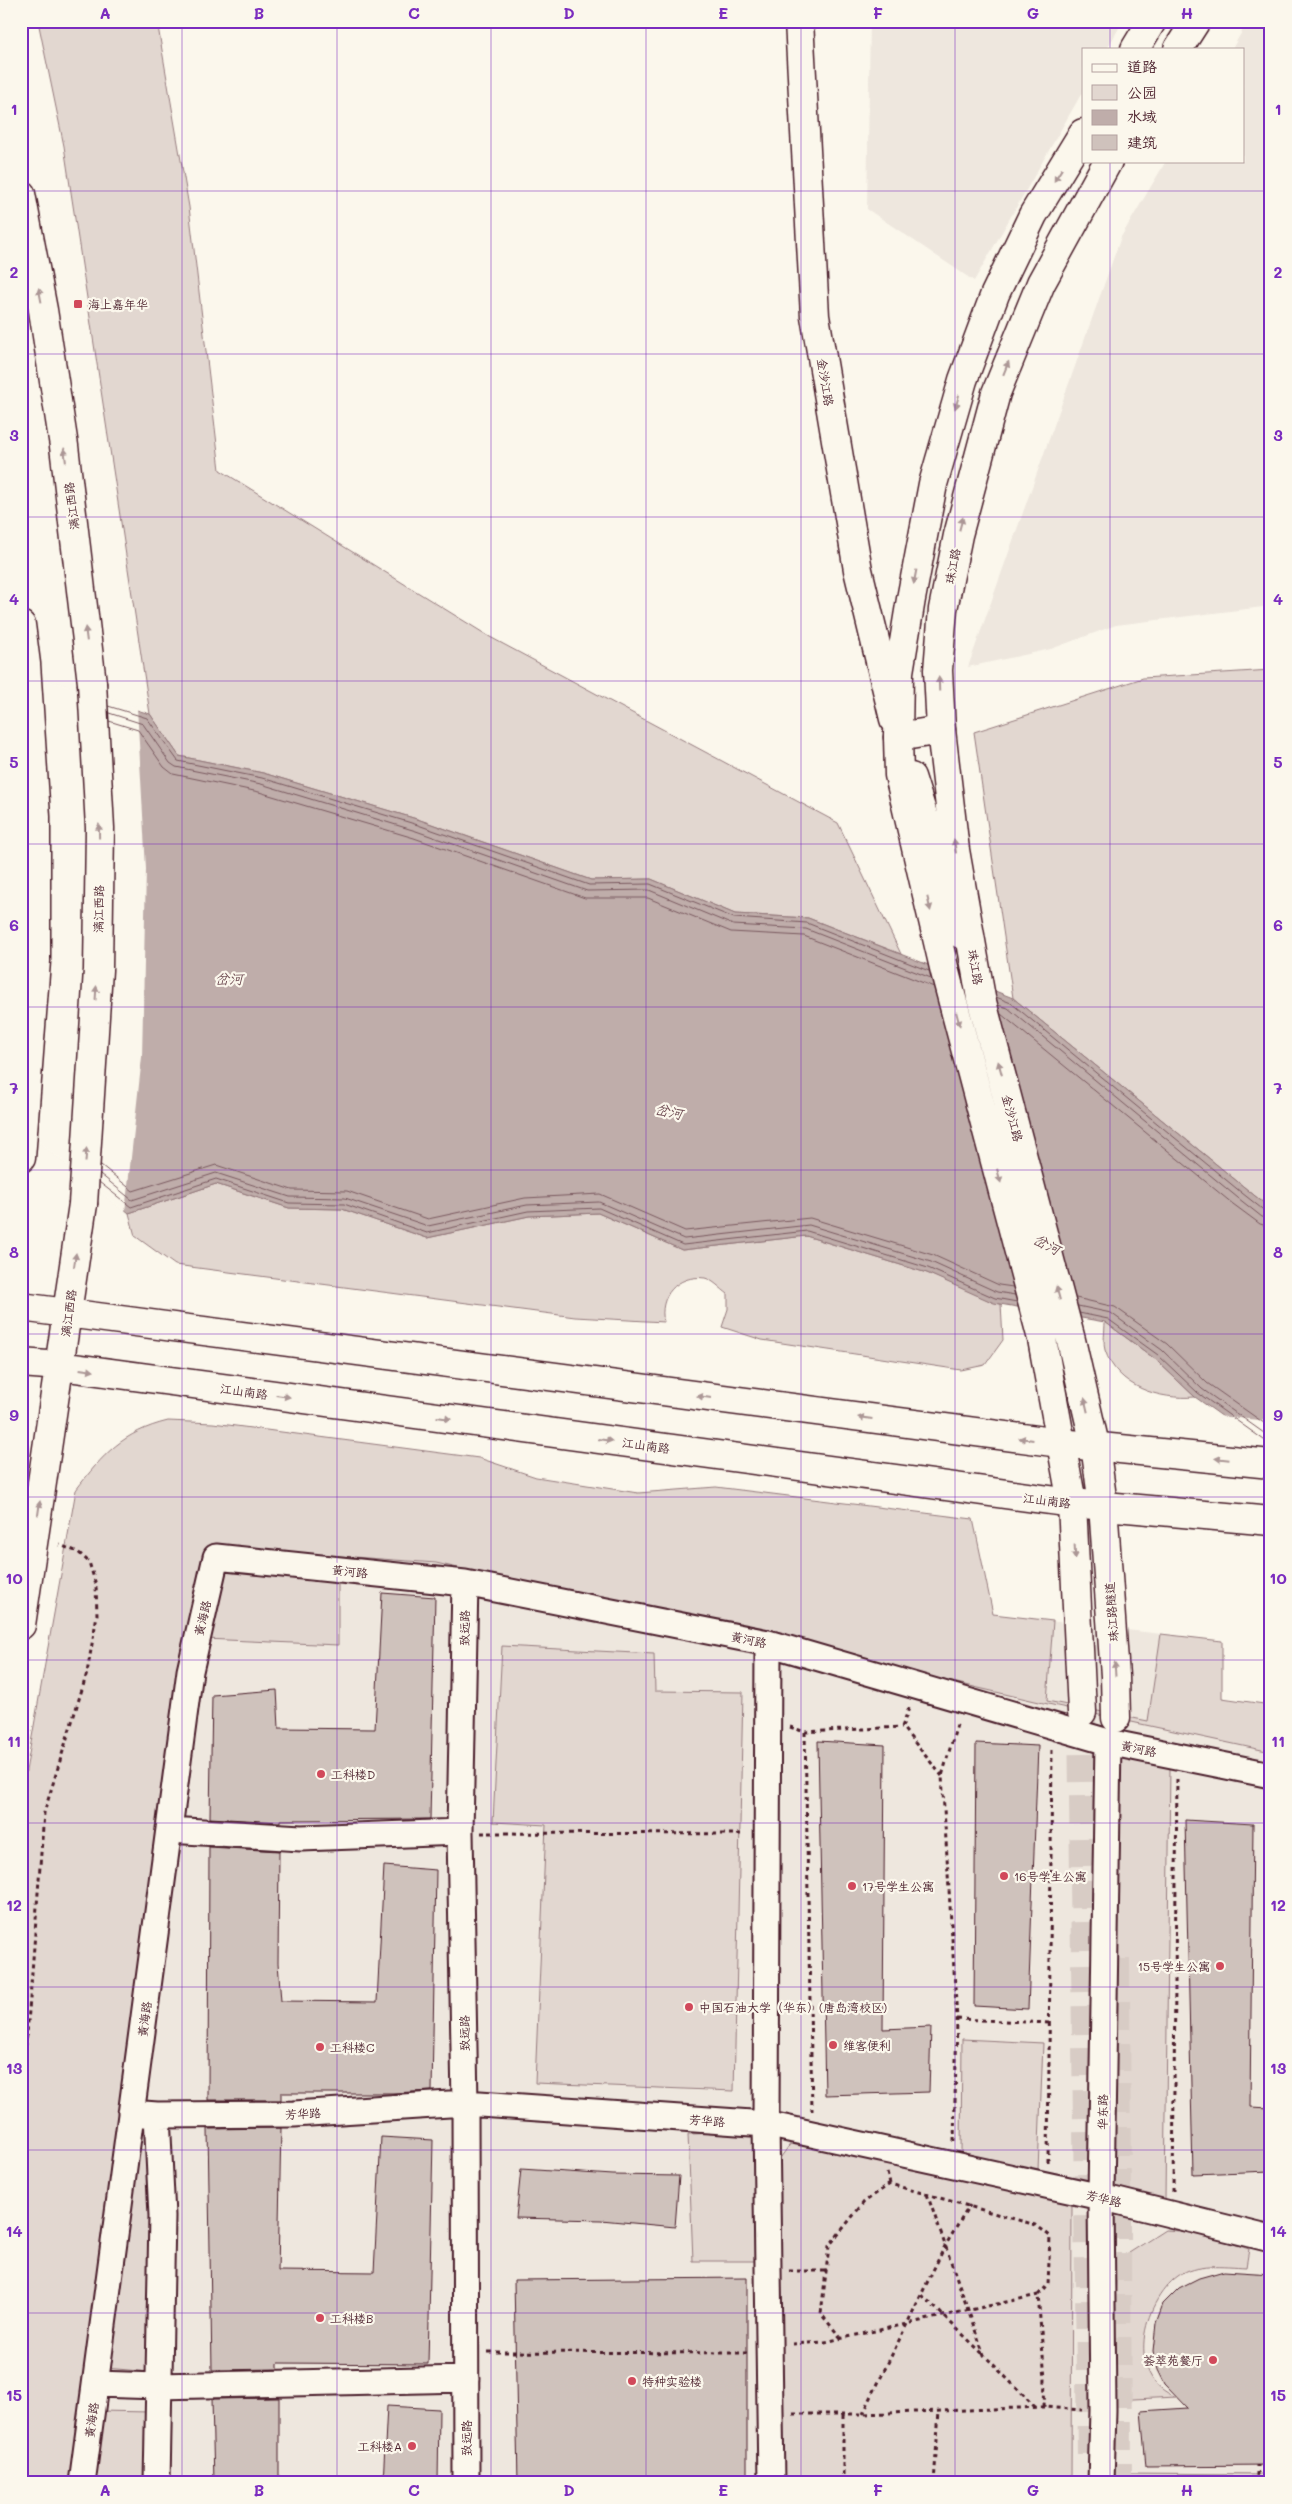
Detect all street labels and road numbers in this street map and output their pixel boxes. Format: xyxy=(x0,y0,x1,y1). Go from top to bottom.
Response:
street label: 金沙江路 xyxy=(814,357,838,407)
street label: 漓江西路 xyxy=(60,481,82,531)
street label: 珠江路 xyxy=(941,547,963,585)
street label: 漓江西路 xyxy=(90,885,106,933)
street label: 珠江路 xyxy=(965,948,987,986)
street label: 金沙江路 xyxy=(999,1093,1027,1143)
street label: 漓江西路 xyxy=(57,1288,79,1338)
street label: 江山南路 xyxy=(219,1380,269,1402)
street label: 江山南路 xyxy=(621,1434,671,1456)
street label: 江山南路 xyxy=(1022,1489,1072,1511)
street label: 黄河路 xyxy=(331,1561,369,1581)
street label: 珠江路隧道 xyxy=(1101,1582,1121,1642)
street label: 黄海路 xyxy=(190,1599,214,1637)
street label: 致远路 xyxy=(456,1610,472,1646)
street label: 黄河路 xyxy=(730,1627,768,1651)
street label: 黄河路 xyxy=(1120,1736,1158,1760)
street label: 黄海路 xyxy=(134,2000,154,2038)
street label: 致远路 xyxy=(456,2015,472,2051)
street label: 华东路 xyxy=(1094,2094,1110,2130)
street label: 芳华路 xyxy=(285,2104,321,2122)
street label: 芳华路 xyxy=(688,2111,726,2129)
street label: 芳华路 xyxy=(1085,2186,1123,2210)
street label: 黄海路 xyxy=(81,2401,101,2439)
street label: 致远路 xyxy=(458,2420,474,2456)

